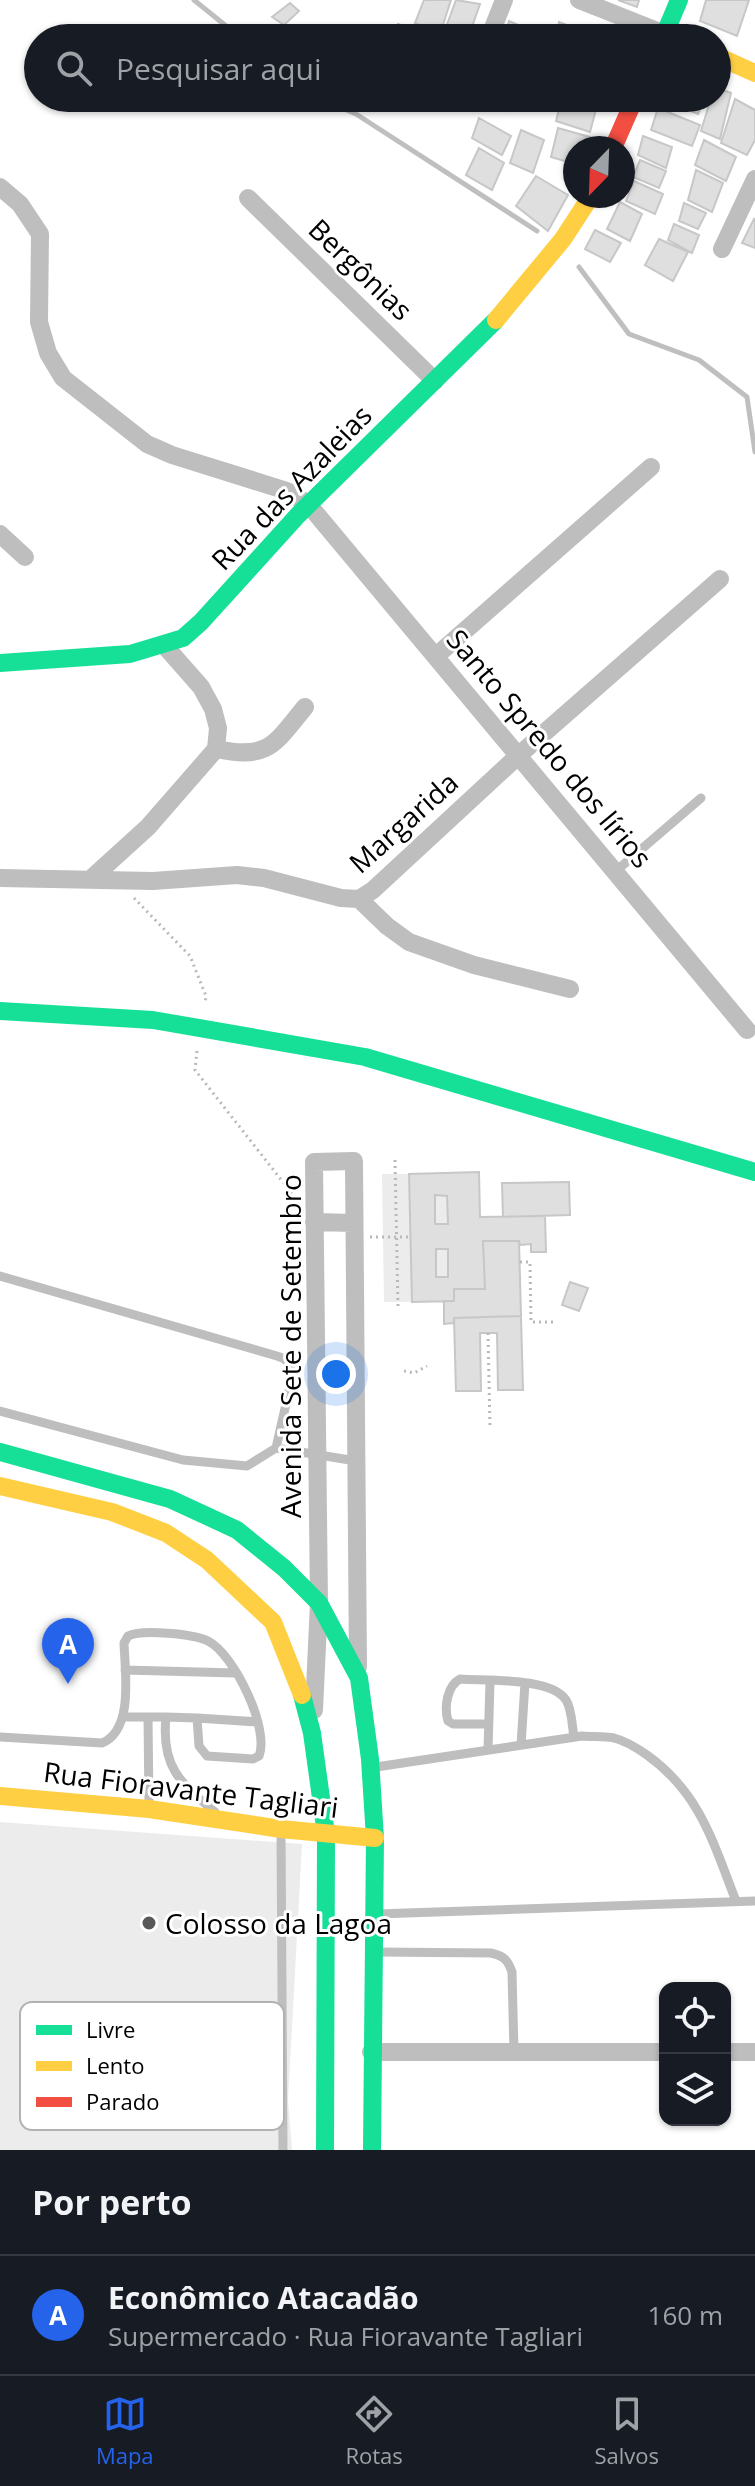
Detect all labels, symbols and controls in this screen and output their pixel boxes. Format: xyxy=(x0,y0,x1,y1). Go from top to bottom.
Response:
search box xyxy=(24,24,731,112)
icon: search xyxy=(52,46,96,90)
text: Pesquisar aqui xyxy=(116,48,322,89)
north arrow xyxy=(563,136,635,208)
street label: Bergônias xyxy=(301,210,421,328)
street label: Rua das Azaleias xyxy=(202,396,380,578)
street label: Santo Spredo dos lírios xyxy=(439,621,661,875)
street label: Margarida xyxy=(340,763,466,881)
street label: Avenida Sete de Setembro xyxy=(271,1174,309,1518)
your location xyxy=(316,1354,356,1394)
pin: A xyxy=(42,1618,94,1684)
street label: Rua Fioravante Tagliari xyxy=(41,1752,341,1826)
place label: Colosso da Lagoa xyxy=(165,1904,392,1942)
marker: Colosso da Lagoa xyxy=(140,1914,158,1932)
map controls xyxy=(659,1982,731,2126)
button: locate xyxy=(659,1982,731,2054)
legend xyxy=(20,2002,284,2130)
text: Livre xyxy=(86,2014,135,2044)
text: Lento xyxy=(86,2050,144,2080)
button: layers xyxy=(659,2054,731,2126)
text: Parado xyxy=(86,2086,159,2116)
text: Por perto xyxy=(32,2179,192,2225)
text: Econômico Atacadão xyxy=(108,2277,419,2318)
text: A xyxy=(49,2297,67,2333)
text: 160 m xyxy=(648,2297,723,2333)
text: Supermercado · Rua Fioravante Tagliari xyxy=(108,2318,583,2354)
tab: Mapa xyxy=(96,2392,154,2470)
tab: Rotas xyxy=(345,2392,403,2470)
tab: Salvos xyxy=(595,2392,659,2470)

